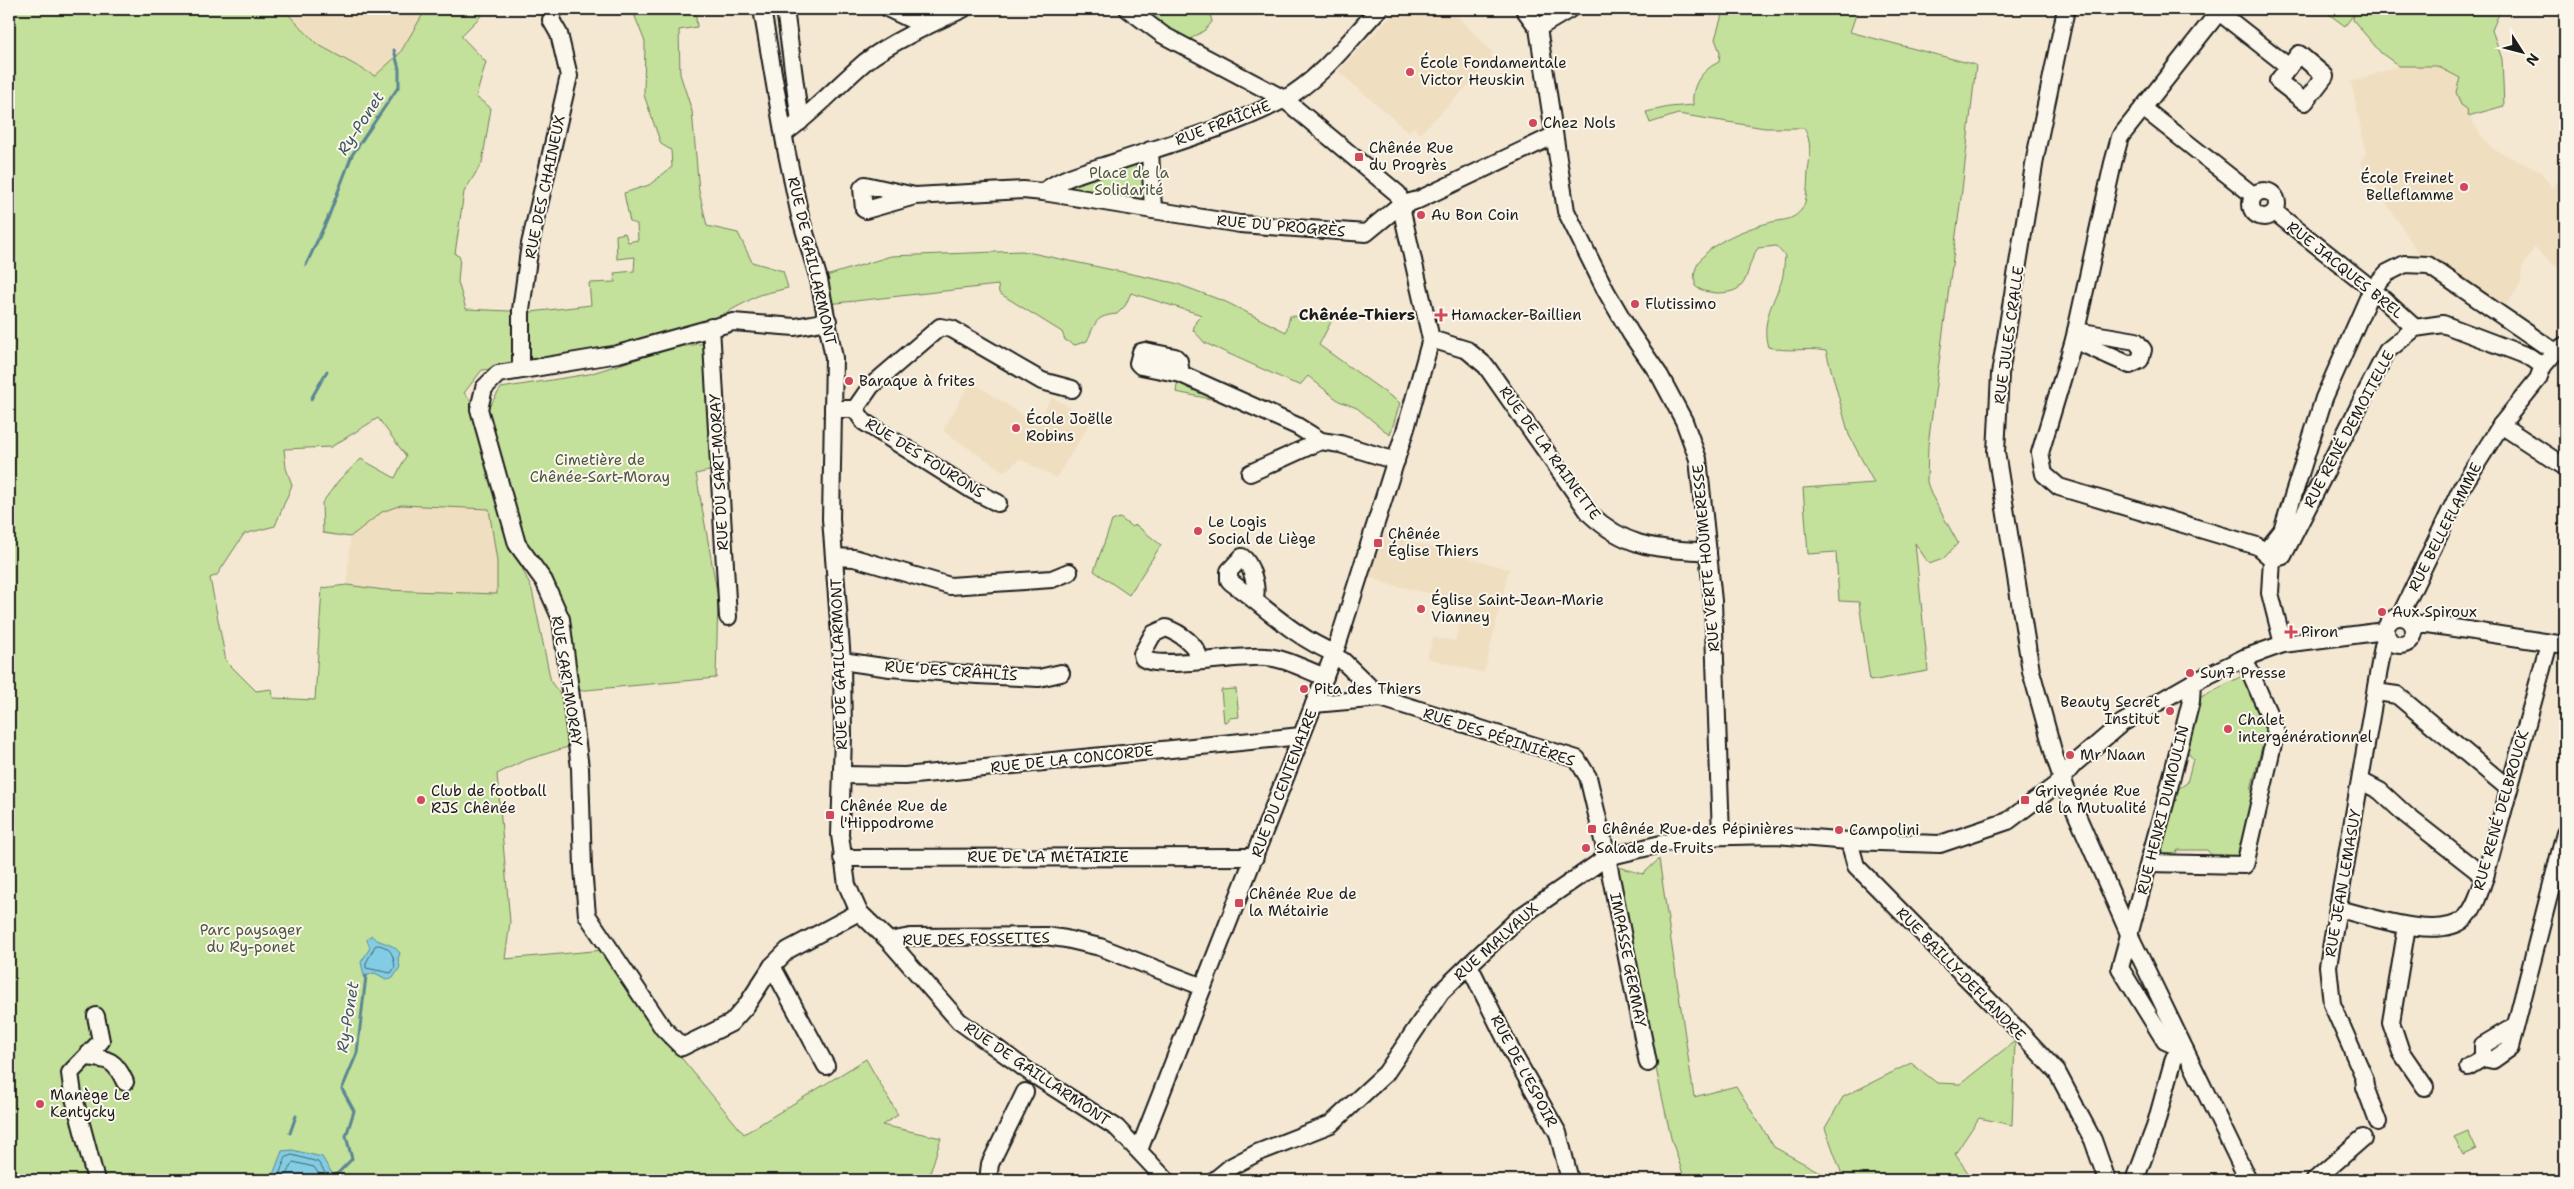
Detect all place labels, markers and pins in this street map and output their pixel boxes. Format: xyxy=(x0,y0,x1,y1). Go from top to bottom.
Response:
place label: École Fondamentale Victor Heuskin xyxy=(1420,52,1567,90)
marker: École Fondamentale Victor Heuskin xyxy=(1404,66,1416,78)
place label: Chez Nols xyxy=(1543,113,1616,133)
marker: Chez Nols xyxy=(1527,117,1539,129)
place label: Chênée Rue du Progrès xyxy=(1369,138,1454,175)
marker: Chênée Rue du Progrès xyxy=(1353,151,1365,163)
place label: École Freinet Belleflamme xyxy=(2360,167,2454,205)
marker: École Freinet Belleflamme xyxy=(2458,181,2470,193)
place label: Au Bon Coin xyxy=(1431,205,1519,225)
marker: Au Bon Coin xyxy=(1415,209,1427,221)
place label: Flutissimo xyxy=(1645,294,1716,314)
marker: Flutissimo xyxy=(1629,298,1641,310)
place label: Hamacker-Baillien xyxy=(1451,305,1581,325)
marker: Hamacker-Baillien xyxy=(1435,309,1447,321)
place label: Baraque à frites xyxy=(859,371,975,391)
marker: Baraque à frites xyxy=(843,375,855,387)
place label: École Joëlle Robins xyxy=(1026,408,1113,446)
marker: École Joëlle Robins xyxy=(1010,422,1022,434)
place label: Le Logis Social de Liège xyxy=(1208,512,1316,549)
place label: Chênée Église Thiers xyxy=(1388,524,1479,561)
marker: Le Logis Social de Liège xyxy=(1192,525,1204,537)
marker: Chênée Église Thiers xyxy=(1372,537,1384,549)
place label: Église Saint-Jean-Marie Vianney xyxy=(1431,589,1604,627)
place label: Aux Spiroux xyxy=(2392,602,2477,622)
marker: Église Saint-Jean-Marie Vianney xyxy=(1415,603,1427,615)
marker: Aux Spiroux xyxy=(2376,606,2388,618)
place label: Piron xyxy=(2301,622,2338,642)
marker: Piron xyxy=(2285,626,2297,638)
place label: Sun7 Presse xyxy=(2200,663,2286,683)
marker: Sun7 Presse xyxy=(2184,667,2196,679)
place label: Pita des Thiers xyxy=(1314,679,1421,699)
marker: Pita des Thiers xyxy=(1298,683,1310,695)
place label: Beauty Secret Institut xyxy=(2060,692,2160,729)
marker: Beauty Secret Institut xyxy=(2164,705,2176,717)
place label: Chalet intergénérationnel xyxy=(2238,710,2373,747)
marker: Chalet intergénérationnel xyxy=(2222,723,2234,735)
place label: Mr Naan xyxy=(2080,745,2146,765)
marker: Mr Naan xyxy=(2064,749,2076,761)
place label: Club de football RJS Chênée xyxy=(431,781,547,818)
place label: Grivegnée Rue de la Mutualité xyxy=(2035,781,2147,818)
marker: Club de football RJS Chênée xyxy=(415,794,427,806)
marker: Grivegnée Rue de la Mutualité xyxy=(2019,794,2031,806)
place label: Chênée Rue de l'Hippodrome xyxy=(840,796,948,833)
marker: Chênée Rue de l'Hippodrome xyxy=(824,809,836,821)
place label: Chênée Rue des Pépinières xyxy=(1602,819,1794,839)
place label: Campolini xyxy=(1849,820,1919,840)
marker: Chênée Rue des Pépinières xyxy=(1586,823,1598,835)
marker: Campolini xyxy=(1833,824,1845,836)
place label: Salade de Fruits xyxy=(1596,838,1714,858)
marker: Salade de Fruits xyxy=(1580,842,1592,854)
place label: Chênée Rue de la Métairie xyxy=(1249,884,1357,921)
marker: Chênée Rue de la Métairie xyxy=(1233,897,1245,909)
place label: Manège Le Kentycky xyxy=(50,1085,130,1122)
marker: Manège Le Kentycky xyxy=(34,1098,46,1110)

